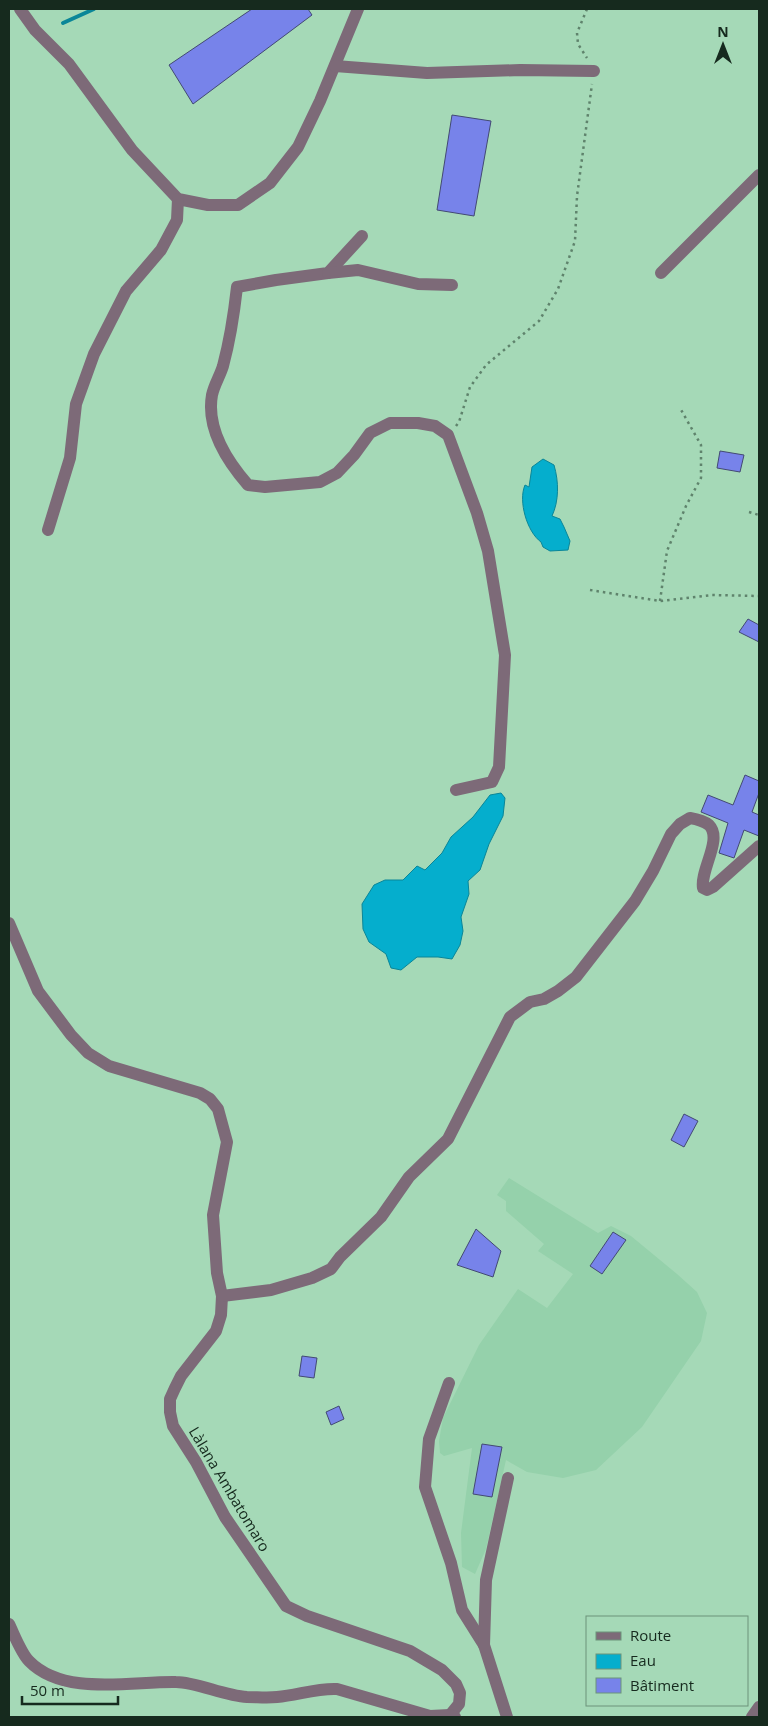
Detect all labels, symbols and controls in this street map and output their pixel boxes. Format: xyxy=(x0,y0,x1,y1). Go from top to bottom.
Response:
north arrow xyxy=(698,20,748,70)
text: N xyxy=(717,22,729,41)
street label: Làlana Ambatomaro xyxy=(185,1423,275,1555)
legend xyxy=(586,1616,748,1706)
text: Route xyxy=(630,1625,671,1645)
text: Eau xyxy=(630,1650,656,1670)
scale bar xyxy=(22,1674,119,1706)
text: Bâtiment xyxy=(630,1675,694,1695)
text: 50 m xyxy=(30,1680,65,1700)

